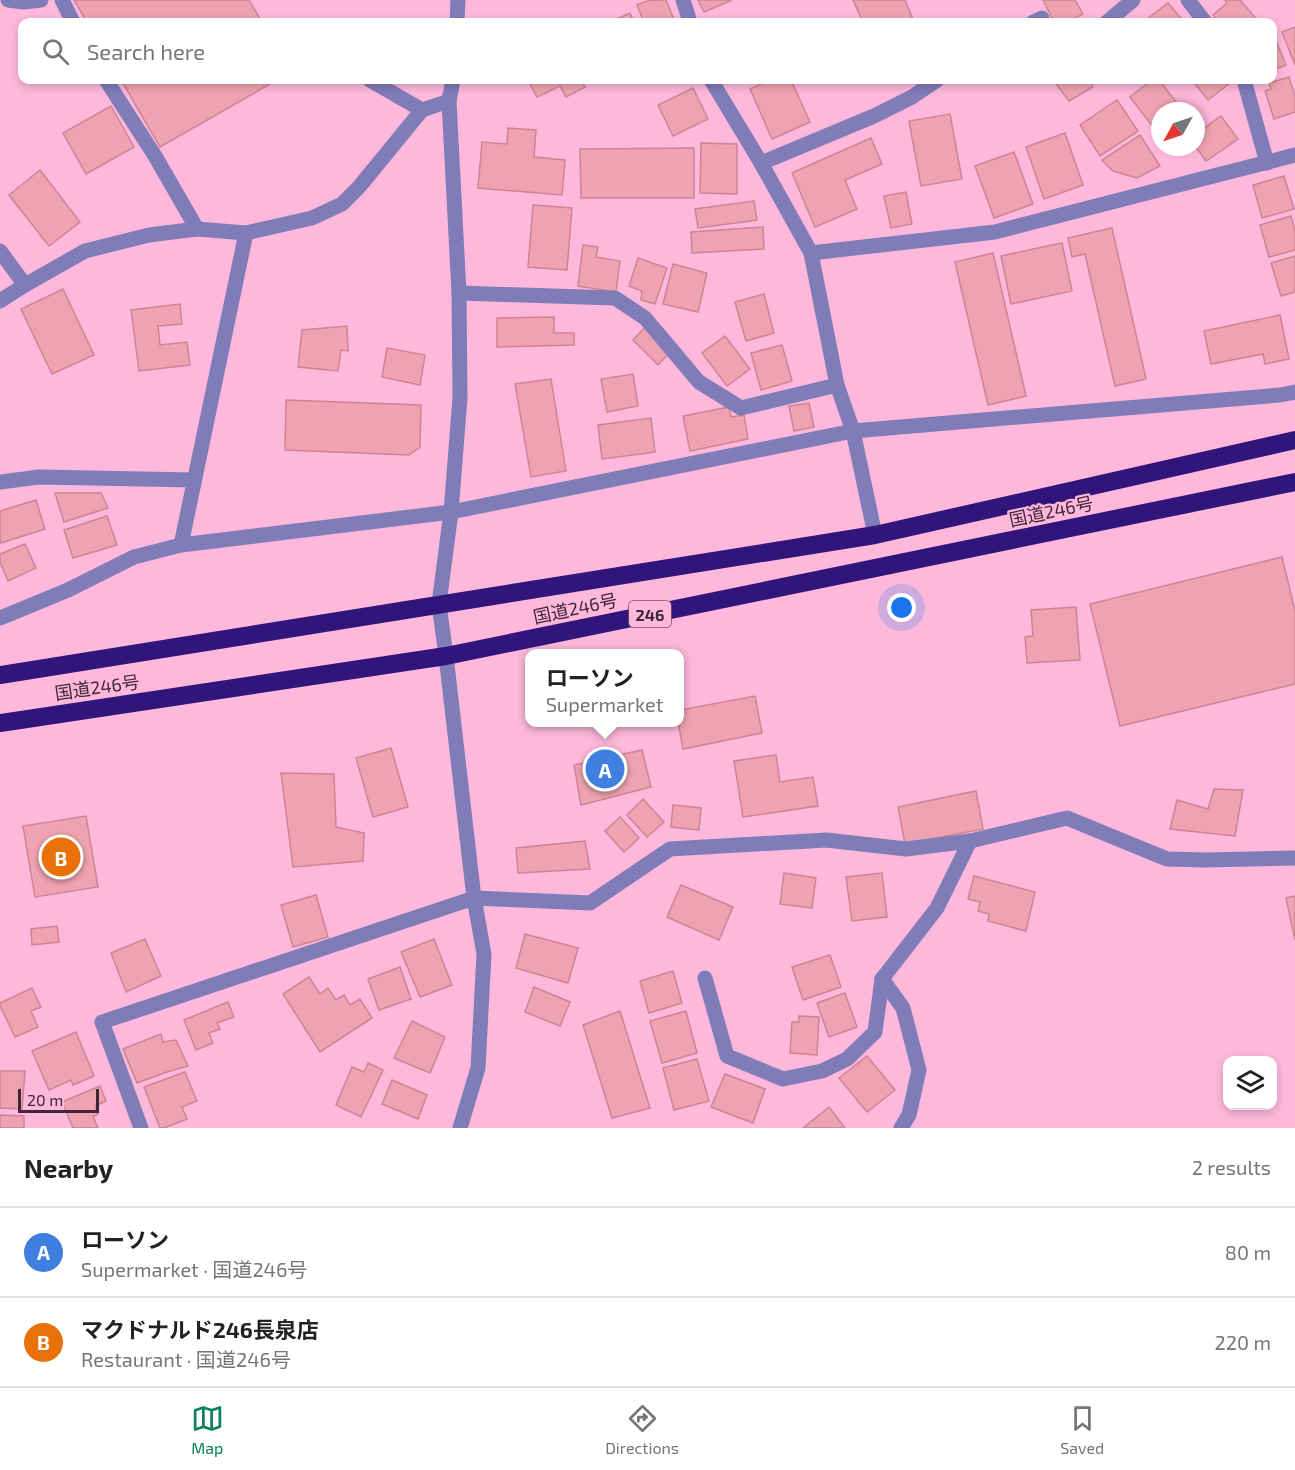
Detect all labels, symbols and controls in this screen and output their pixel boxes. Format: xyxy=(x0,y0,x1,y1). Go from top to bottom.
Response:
search box xyxy=(18,18,1277,84)
icon: search xyxy=(39,35,72,68)
text: Search here xyxy=(87,38,205,64)
north arrow xyxy=(1151,102,1205,156)
street label: 国道246号 xyxy=(1007,491,1095,531)
street label: 国道246号 xyxy=(531,588,619,628)
your location xyxy=(887,593,916,622)
road number: 246 xyxy=(629,601,671,627)
popup xyxy=(525,649,684,727)
text: ローソン xyxy=(546,664,634,690)
street label: 国道246号 xyxy=(53,670,141,704)
text: Supermarket xyxy=(546,692,663,716)
pin: A xyxy=(586,746,624,792)
pin: B xyxy=(42,834,80,880)
map controls xyxy=(1223,1056,1277,1110)
button: layers xyxy=(1223,1056,1277,1110)
scale bar xyxy=(18,1086,99,1114)
text: 20 m xyxy=(27,1090,63,1109)
text: Nearby xyxy=(24,1152,113,1183)
text: 2 results xyxy=(1192,1155,1271,1179)
text: ローソン xyxy=(81,1226,169,1252)
text: A xyxy=(37,1240,50,1264)
text: 80 m xyxy=(1225,1240,1271,1264)
text: Supermarket · 国道246号 xyxy=(81,1257,307,1281)
text: マクドナルド246長泉店 xyxy=(81,1316,319,1342)
text: B xyxy=(37,1330,50,1354)
text: 220 m xyxy=(1214,1330,1271,1354)
text: Restaurant · 国道246号 xyxy=(81,1347,291,1371)
tab: Map xyxy=(191,1402,224,1457)
tab: Directions xyxy=(605,1402,679,1457)
tab: Saved xyxy=(1060,1402,1104,1457)

